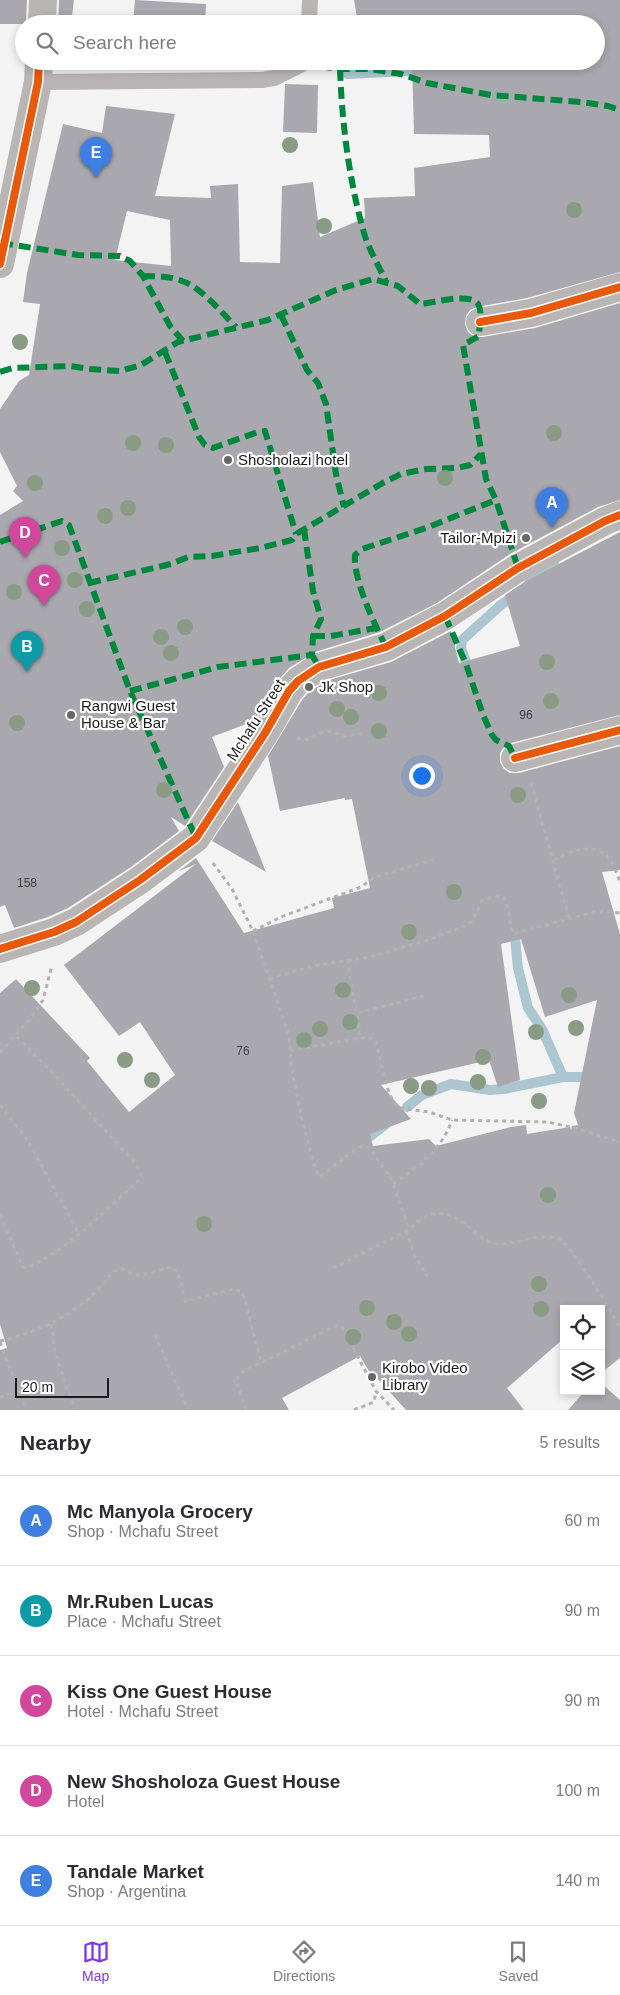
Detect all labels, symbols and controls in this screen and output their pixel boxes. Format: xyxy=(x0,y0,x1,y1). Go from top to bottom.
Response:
search box xyxy=(15,15,605,70)
icon: search xyxy=(33,29,61,57)
text: Search here xyxy=(73,32,177,53)
pin: E xyxy=(80,137,112,178)
place label: Shosholazi hotel xyxy=(238,451,348,468)
marker: Shosholazi hotel xyxy=(222,454,234,466)
pin: A xyxy=(536,487,568,528)
pin: D xyxy=(9,517,41,558)
place label: Tailor-Mpizi xyxy=(440,529,516,546)
marker: Tailor-Mpizi xyxy=(520,532,532,544)
pin: C xyxy=(28,565,60,606)
pin: B xyxy=(11,631,43,672)
street label: Mchafu Street xyxy=(223,675,289,764)
place label: Jk Shop xyxy=(319,678,373,695)
marker: Jk Shop xyxy=(303,681,315,693)
place label: Rangwi Guest House & Bar xyxy=(81,697,176,731)
house number: 96 xyxy=(519,708,533,722)
marker: Rangwi Guest House & Bar xyxy=(65,709,77,721)
your location xyxy=(409,763,435,789)
house number: 158 xyxy=(17,876,37,890)
house number: 76 xyxy=(236,1044,250,1058)
map controls xyxy=(560,1305,605,1395)
button: locate xyxy=(560,1305,605,1350)
button: layers xyxy=(560,1350,605,1395)
place label: Kirobo Video Library xyxy=(382,1359,468,1393)
marker: Kirobo Video Library xyxy=(366,1371,378,1383)
scale bar xyxy=(15,1375,109,1398)
text: 20 m xyxy=(22,1379,53,1395)
text: Nearby xyxy=(20,1431,91,1454)
text: 5 results xyxy=(540,1434,600,1451)
text: Mc Manyola Grocery xyxy=(67,1501,253,1522)
text: A xyxy=(30,1512,42,1529)
text: 60 m xyxy=(564,1512,600,1529)
text: Shop · Mchafu Street xyxy=(67,1523,218,1540)
text: Mr.Ruben Lucas xyxy=(67,1591,214,1612)
text: B xyxy=(30,1602,42,1619)
text: 90 m xyxy=(564,1602,600,1619)
text: Place · Mchafu Street xyxy=(67,1613,221,1630)
text: Kiss One Guest House xyxy=(67,1681,272,1702)
text: C xyxy=(30,1692,42,1709)
text: 90 m xyxy=(564,1692,600,1709)
text: Hotel · Mchafu Street xyxy=(67,1703,218,1720)
text: New Shosholoza Guest House xyxy=(67,1771,340,1792)
text: D xyxy=(30,1782,42,1799)
text: 100 m xyxy=(556,1782,600,1799)
text: Hotel xyxy=(67,1793,104,1810)
text: Tandale Market xyxy=(67,1861,204,1882)
text: E xyxy=(31,1872,41,1889)
text: 140 m xyxy=(556,1872,600,1889)
text: Shop · Argentina xyxy=(67,1883,186,1900)
tab: Map xyxy=(82,1938,110,1984)
tab: Directions xyxy=(273,1938,335,1984)
tab: Saved xyxy=(499,1938,538,1984)

